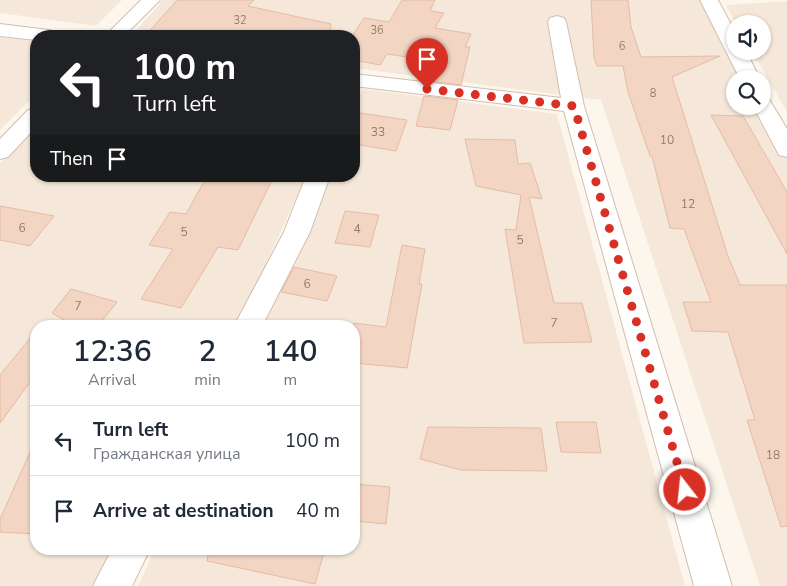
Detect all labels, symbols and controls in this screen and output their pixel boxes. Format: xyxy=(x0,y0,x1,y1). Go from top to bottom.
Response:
house number: 32 xyxy=(233,13,247,28)
map controls xyxy=(726,15,771,115)
button: sound xyxy=(726,15,771,60)
house number: 36 xyxy=(370,23,384,38)
pin xyxy=(406,38,448,89)
house number: 6 xyxy=(619,39,626,54)
text: 100 m xyxy=(133,44,236,91)
icon: arrive xyxy=(413,45,441,73)
icon: left xyxy=(50,50,115,115)
button: search xyxy=(726,70,771,115)
house number: 8 xyxy=(650,86,657,101)
text: Turn left xyxy=(133,89,216,119)
house number: 33 xyxy=(371,124,385,140)
house number: 10 xyxy=(660,132,674,148)
icon: arrive xyxy=(103,145,131,173)
text: Then xyxy=(50,146,93,172)
house number: 12 xyxy=(681,196,695,212)
house number: 6 xyxy=(18,220,26,236)
house number: 4 xyxy=(353,221,361,237)
house number: 5 xyxy=(180,224,188,240)
house number: 5 xyxy=(516,232,524,248)
house number: 6 xyxy=(303,276,311,292)
house number: 7 xyxy=(74,298,82,314)
house number: 7 xyxy=(550,315,558,331)
text: 12:36 xyxy=(73,331,152,372)
text: 2 xyxy=(199,331,217,372)
text: 140 xyxy=(263,331,317,372)
text: Arrival xyxy=(88,369,136,391)
text: min xyxy=(194,369,221,391)
text: m xyxy=(284,369,297,391)
text: Turn left xyxy=(93,417,168,443)
icon: left xyxy=(50,427,78,455)
text: 100 m xyxy=(285,428,340,454)
text: Гражданская улица xyxy=(93,443,241,465)
house number: 18 xyxy=(766,447,780,463)
position arrow xyxy=(658,463,710,515)
icon: arrive xyxy=(50,497,78,525)
text: Arrive at destination xyxy=(93,498,274,524)
text: 40 m xyxy=(296,498,340,524)

